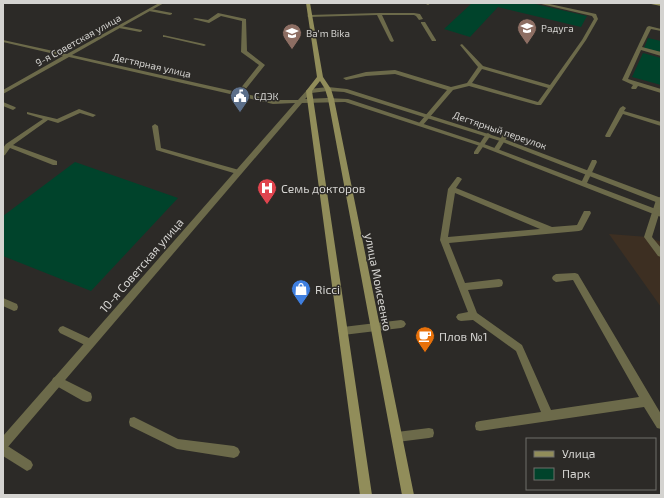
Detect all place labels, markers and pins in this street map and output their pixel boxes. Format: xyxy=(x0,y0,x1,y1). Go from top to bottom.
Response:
school or university icon: Радуга xyxy=(516,17,538,45)
school or university icon: Ba'm Bika xyxy=(281,22,303,50)
place label: Радуга xyxy=(541,22,574,35)
place label: Ba'm Bika xyxy=(306,27,350,39)
public building icon: СДЭК xyxy=(229,85,251,113)
place label: СДЭК xyxy=(254,90,278,102)
hospital icon: Семь докторов xyxy=(256,177,278,205)
place label: Семь докторов xyxy=(281,181,365,195)
shop icon: Ricci xyxy=(290,278,312,306)
place label: Ricci xyxy=(315,282,340,296)
cafe icon: Плов №1 xyxy=(414,325,436,353)
place label: Плов №1 xyxy=(439,329,488,343)

